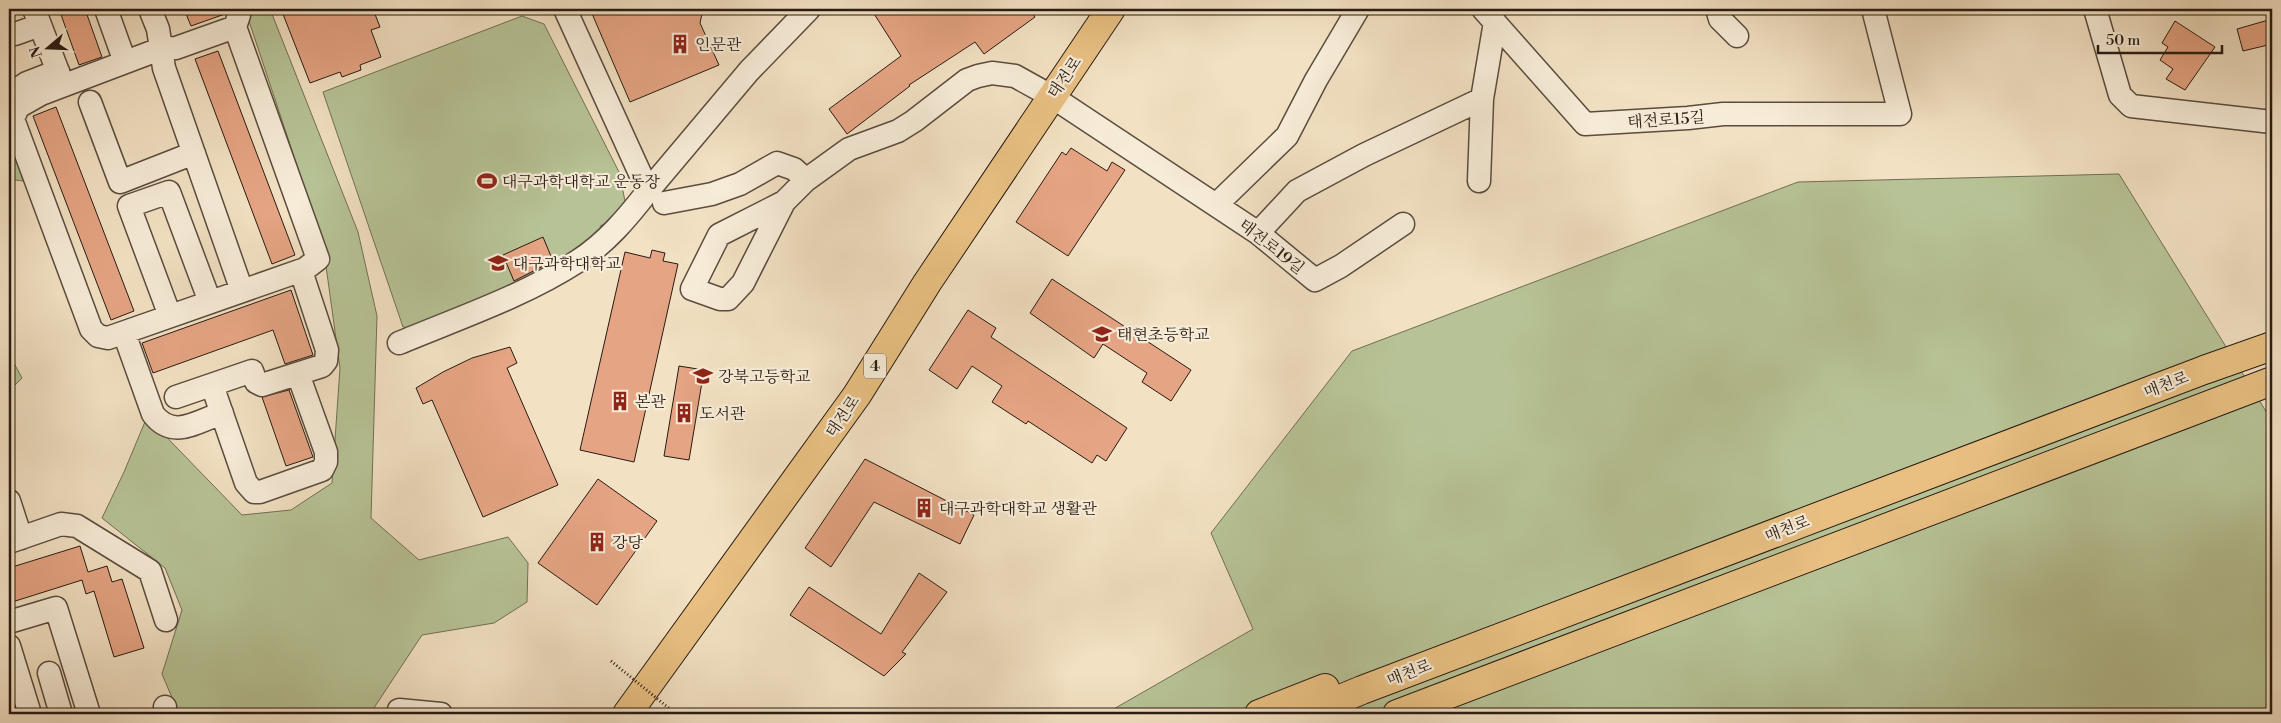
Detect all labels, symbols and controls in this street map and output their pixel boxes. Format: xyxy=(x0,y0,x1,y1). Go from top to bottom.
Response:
north arrow xyxy=(22,22,72,72)
scale bar xyxy=(2098,22,2222,54)
text: 50 m xyxy=(2106,31,2140,50)
building icon: 인문관 xyxy=(669,33,691,55)
place label: 인문관 xyxy=(695,35,742,55)
text: N xyxy=(26,44,47,60)
street label: 태전로 xyxy=(1044,52,1086,102)
street label: 태전로15길 xyxy=(1627,107,1705,133)
sports icon: 대구과학대학교 운동장 xyxy=(476,170,498,192)
place label: 대구과학대학교 운동장 xyxy=(502,172,660,192)
street label: 태전로19길 xyxy=(1235,215,1308,279)
school or university icon: 대구과학대학교 xyxy=(487,252,509,274)
place label: 대구과학대학교 xyxy=(513,254,621,274)
school or university icon: 태현초등학교 xyxy=(1091,323,1113,345)
place label: 태현초등학교 xyxy=(1117,325,1210,345)
road number: 4 xyxy=(864,354,886,378)
school or university icon: 강북고등학교 xyxy=(692,365,714,387)
place label: 강북고등학교 xyxy=(718,367,811,387)
street label: 매천로 xyxy=(2141,367,2192,403)
building icon: 본관 xyxy=(609,390,631,412)
street label: 태전로 xyxy=(822,391,864,441)
place label: 본관 xyxy=(635,392,666,412)
building icon: 도서관 xyxy=(673,402,695,424)
place label: 도서관 xyxy=(699,404,746,424)
building icon: 대구과학대학교 생활관 xyxy=(913,497,935,519)
place label: 대구과학대학교 생활관 xyxy=(939,499,1097,519)
street label: 매천로 xyxy=(1762,511,1813,547)
building icon: 강당 xyxy=(586,531,608,553)
place label: 강당 xyxy=(612,533,643,553)
street label: 매천로 xyxy=(1384,655,1435,691)

